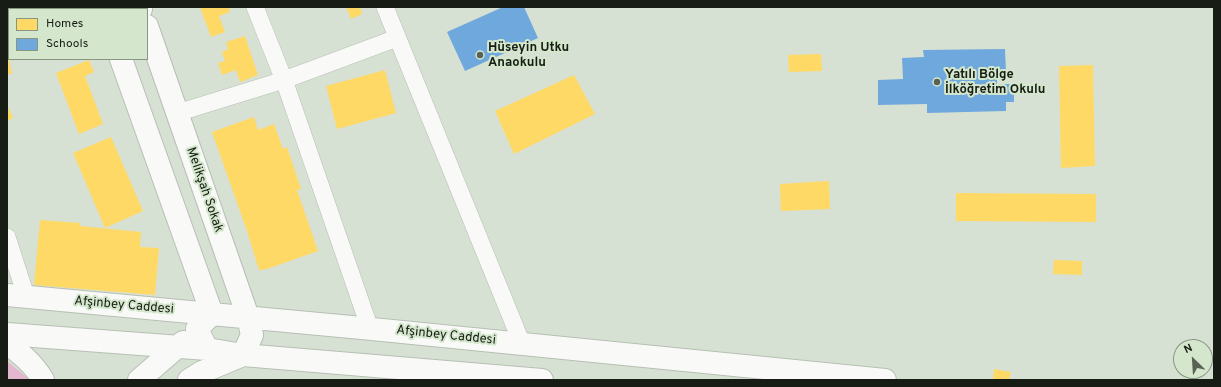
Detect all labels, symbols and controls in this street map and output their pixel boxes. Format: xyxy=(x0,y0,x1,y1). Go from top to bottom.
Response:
legend xyxy=(8,8,148,60)
text: Homes xyxy=(46,16,83,32)
text: Schools xyxy=(46,36,88,52)
place label: Hüseyin Utku Anaokulu xyxy=(488,40,569,71)
marker: Hüseyin Utku Anaokulu xyxy=(475,50,485,60)
place label: Yatılı Bölge İlköğretim Okulu xyxy=(945,67,1045,98)
marker: Yatılı Bölge İlköğretim Okulu xyxy=(932,77,942,87)
street label: Melikşah Sokak xyxy=(182,145,226,235)
street label: Afşinbey Caddesi xyxy=(74,294,174,318)
street label: Afşinbey Caddesi xyxy=(395,323,497,349)
north arrow xyxy=(1173,339,1213,379)
text: N xyxy=(1182,341,1195,357)

